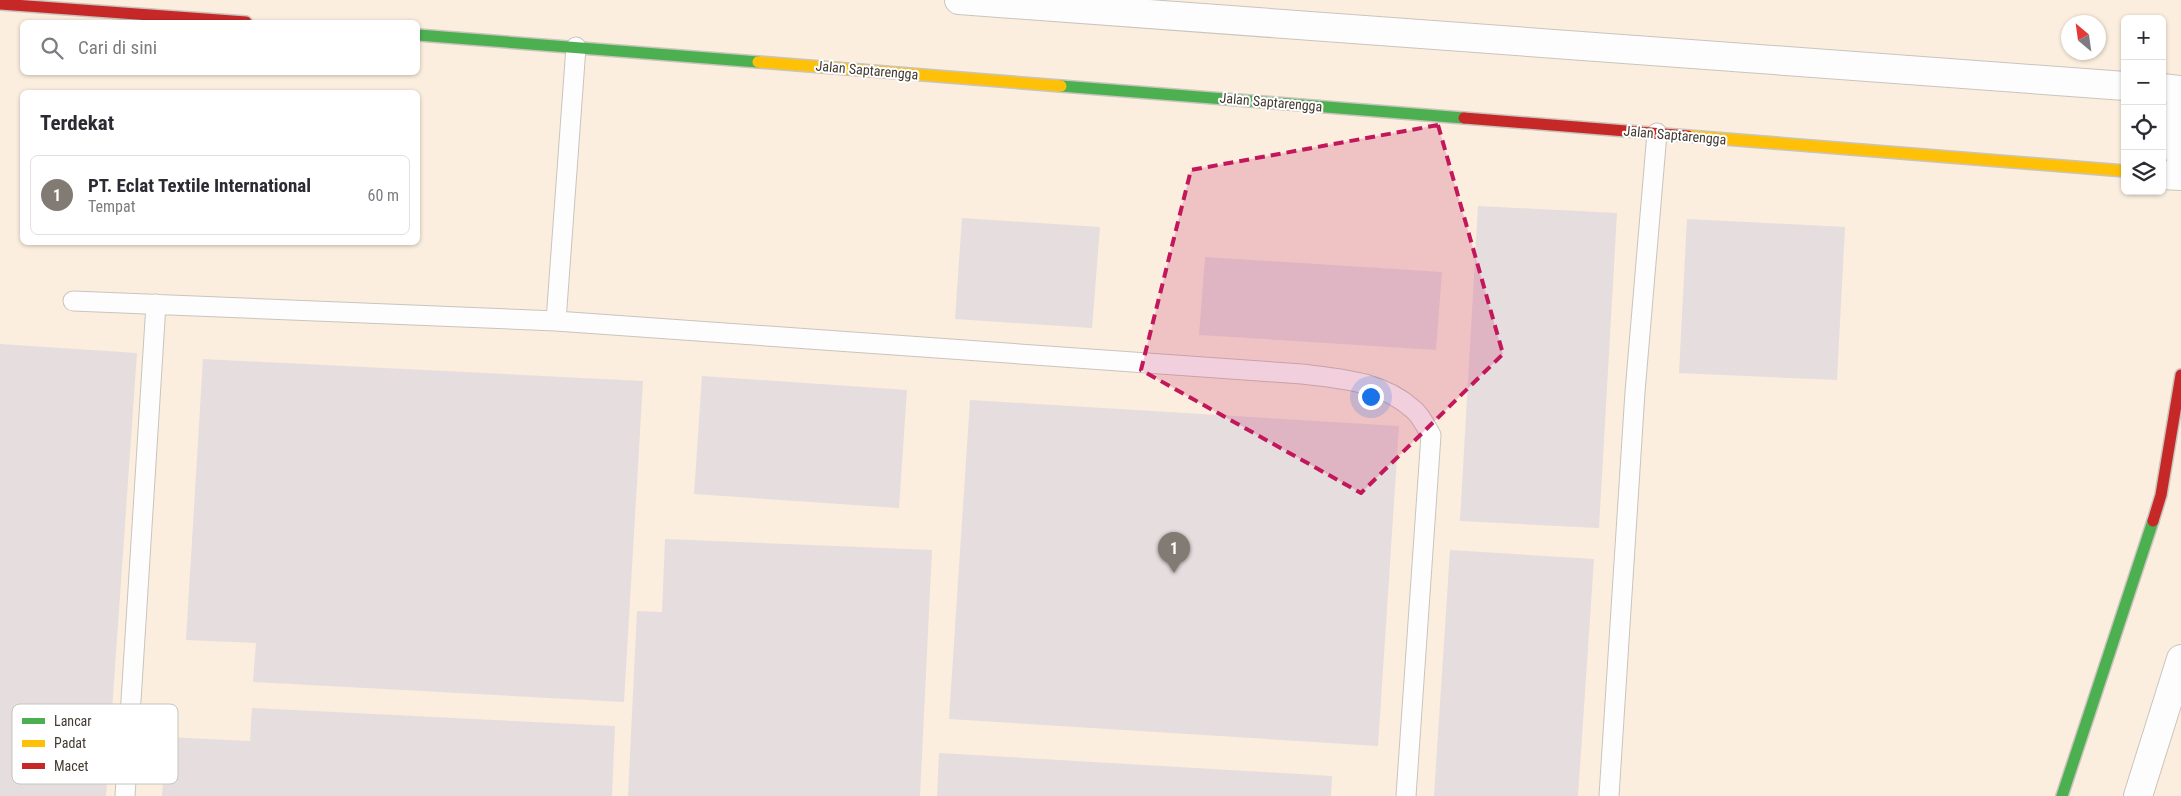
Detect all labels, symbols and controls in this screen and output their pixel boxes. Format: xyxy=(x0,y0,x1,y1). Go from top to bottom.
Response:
north arrow xyxy=(2061,15,2106,60)
map controls xyxy=(2121,15,2166,195)
button: + xyxy=(2121,15,2166,60)
search box xyxy=(20,20,420,75)
icon: search xyxy=(38,34,66,62)
text: Cari di sini xyxy=(78,36,157,59)
street label: Jalan Saptarengga xyxy=(815,58,919,82)
button: − xyxy=(2121,60,2166,105)
street label: Jalan Saptarengga xyxy=(1219,90,1323,114)
button: locate xyxy=(2121,105,2166,150)
text: Terdekat xyxy=(40,111,114,135)
street label: Jalan Saptarengga xyxy=(1623,123,1727,147)
button: layers xyxy=(2121,150,2166,195)
text: PT. Eclat Textile International xyxy=(88,174,311,197)
text: 1 xyxy=(53,186,61,205)
text: 60 m xyxy=(367,186,399,205)
text: Tempat xyxy=(88,197,135,216)
your location xyxy=(1358,384,1384,410)
pin: 1 xyxy=(1158,532,1190,573)
legend xyxy=(12,704,178,784)
text: Lancar xyxy=(54,713,92,729)
text: Padat xyxy=(54,735,86,751)
text: Macet xyxy=(54,758,88,774)

